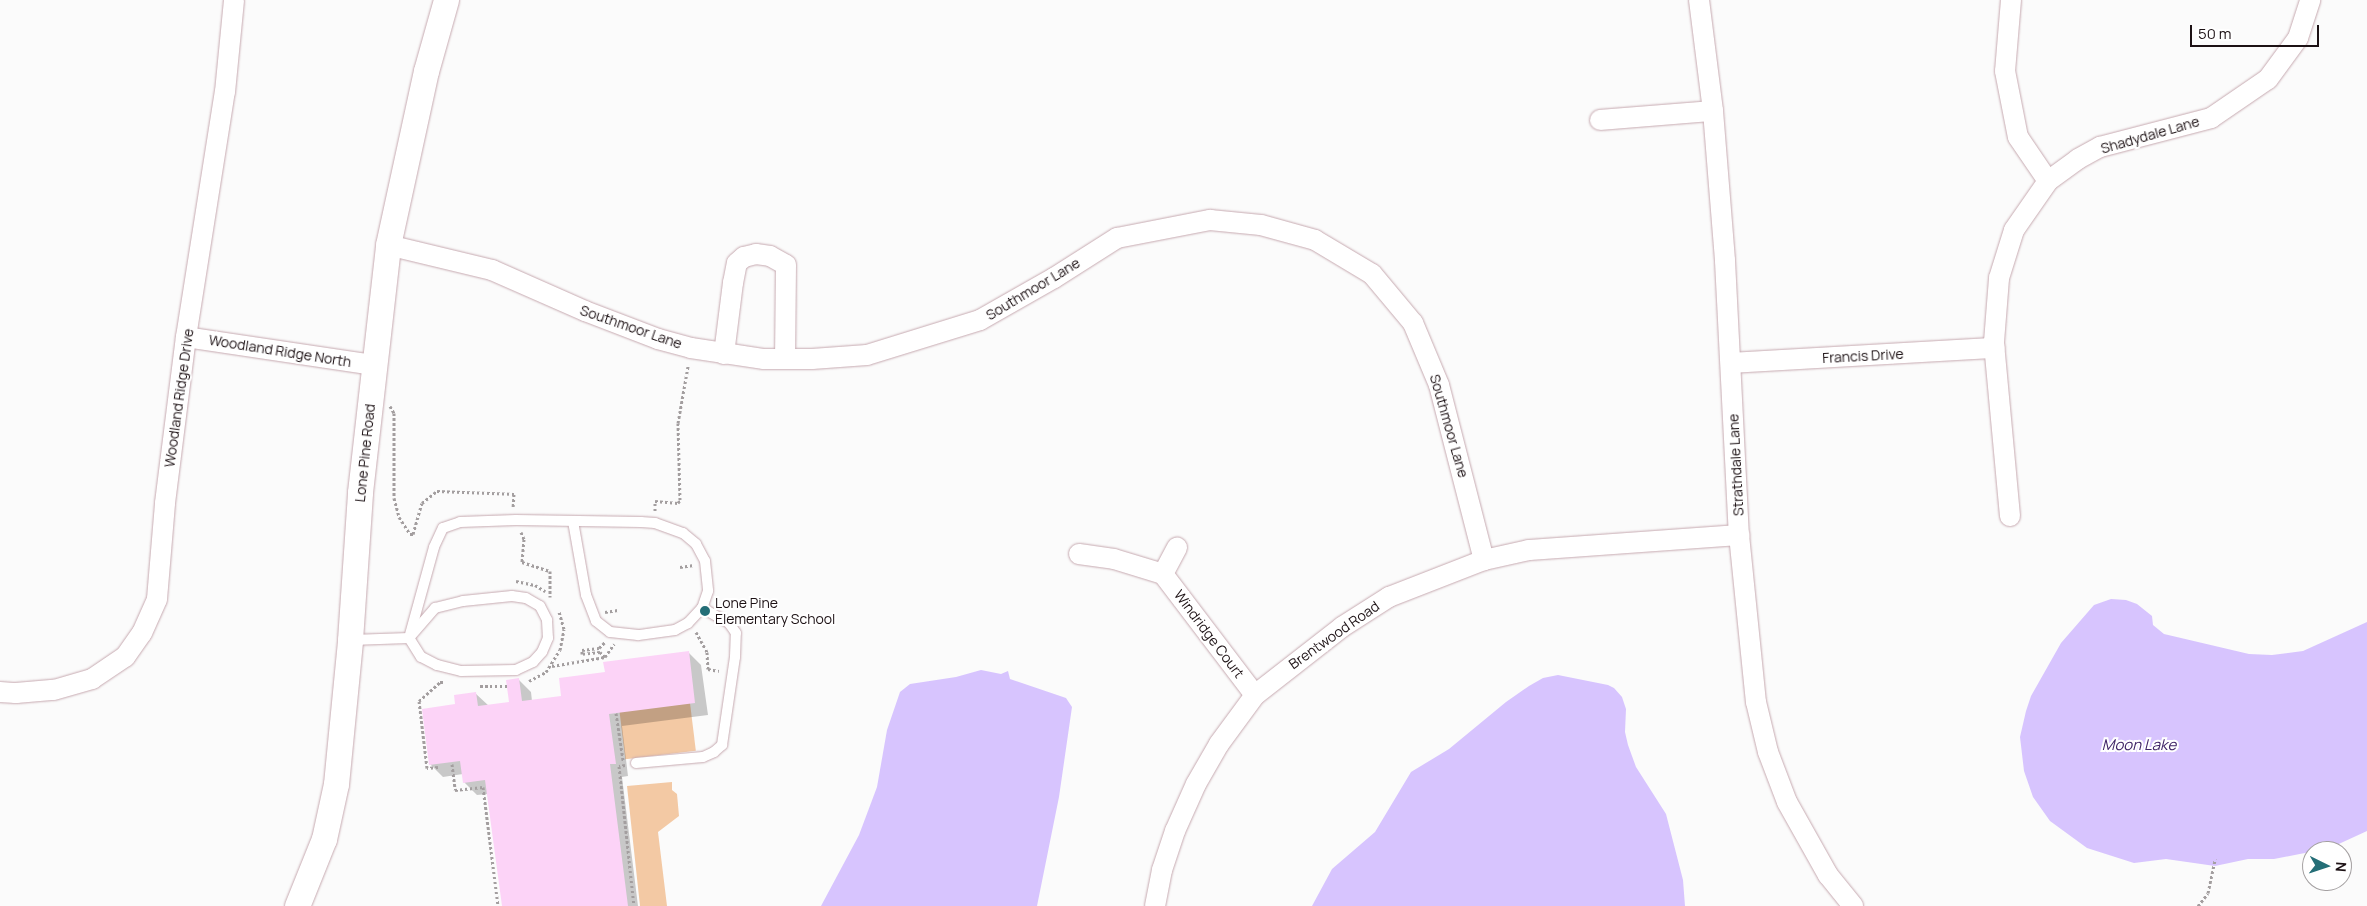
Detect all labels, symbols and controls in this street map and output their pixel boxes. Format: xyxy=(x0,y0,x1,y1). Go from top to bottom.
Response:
scale bar xyxy=(2192,15,2321,47)
text: 50 m xyxy=(2198,23,2232,44)
street label: Shadydale Lane xyxy=(2099,113,2201,157)
street label: Southmoor Lane xyxy=(983,254,1083,324)
street label: Southmoor Lane xyxy=(578,302,684,352)
street label: Woodland Ridge Drive xyxy=(161,328,197,468)
street label: Woodland Ridge North xyxy=(208,331,352,371)
street label: Francis Drive xyxy=(1822,345,1904,367)
street label: Southmoor Lane xyxy=(1426,372,1472,480)
street label: Lone Pine Road xyxy=(351,403,379,503)
street label: Strathdale Lane xyxy=(1725,413,1747,517)
street label: Windridge Court xyxy=(1170,587,1248,681)
place label: Lone Pine Elementary School xyxy=(715,595,835,628)
street label: Brentwood Road xyxy=(1285,598,1383,672)
marker: Lone Pine Elementary School xyxy=(699,605,711,617)
water label: Moon Lake xyxy=(2102,736,2176,754)
north arrow xyxy=(2302,841,2352,891)
text: N xyxy=(2332,861,2351,873)

